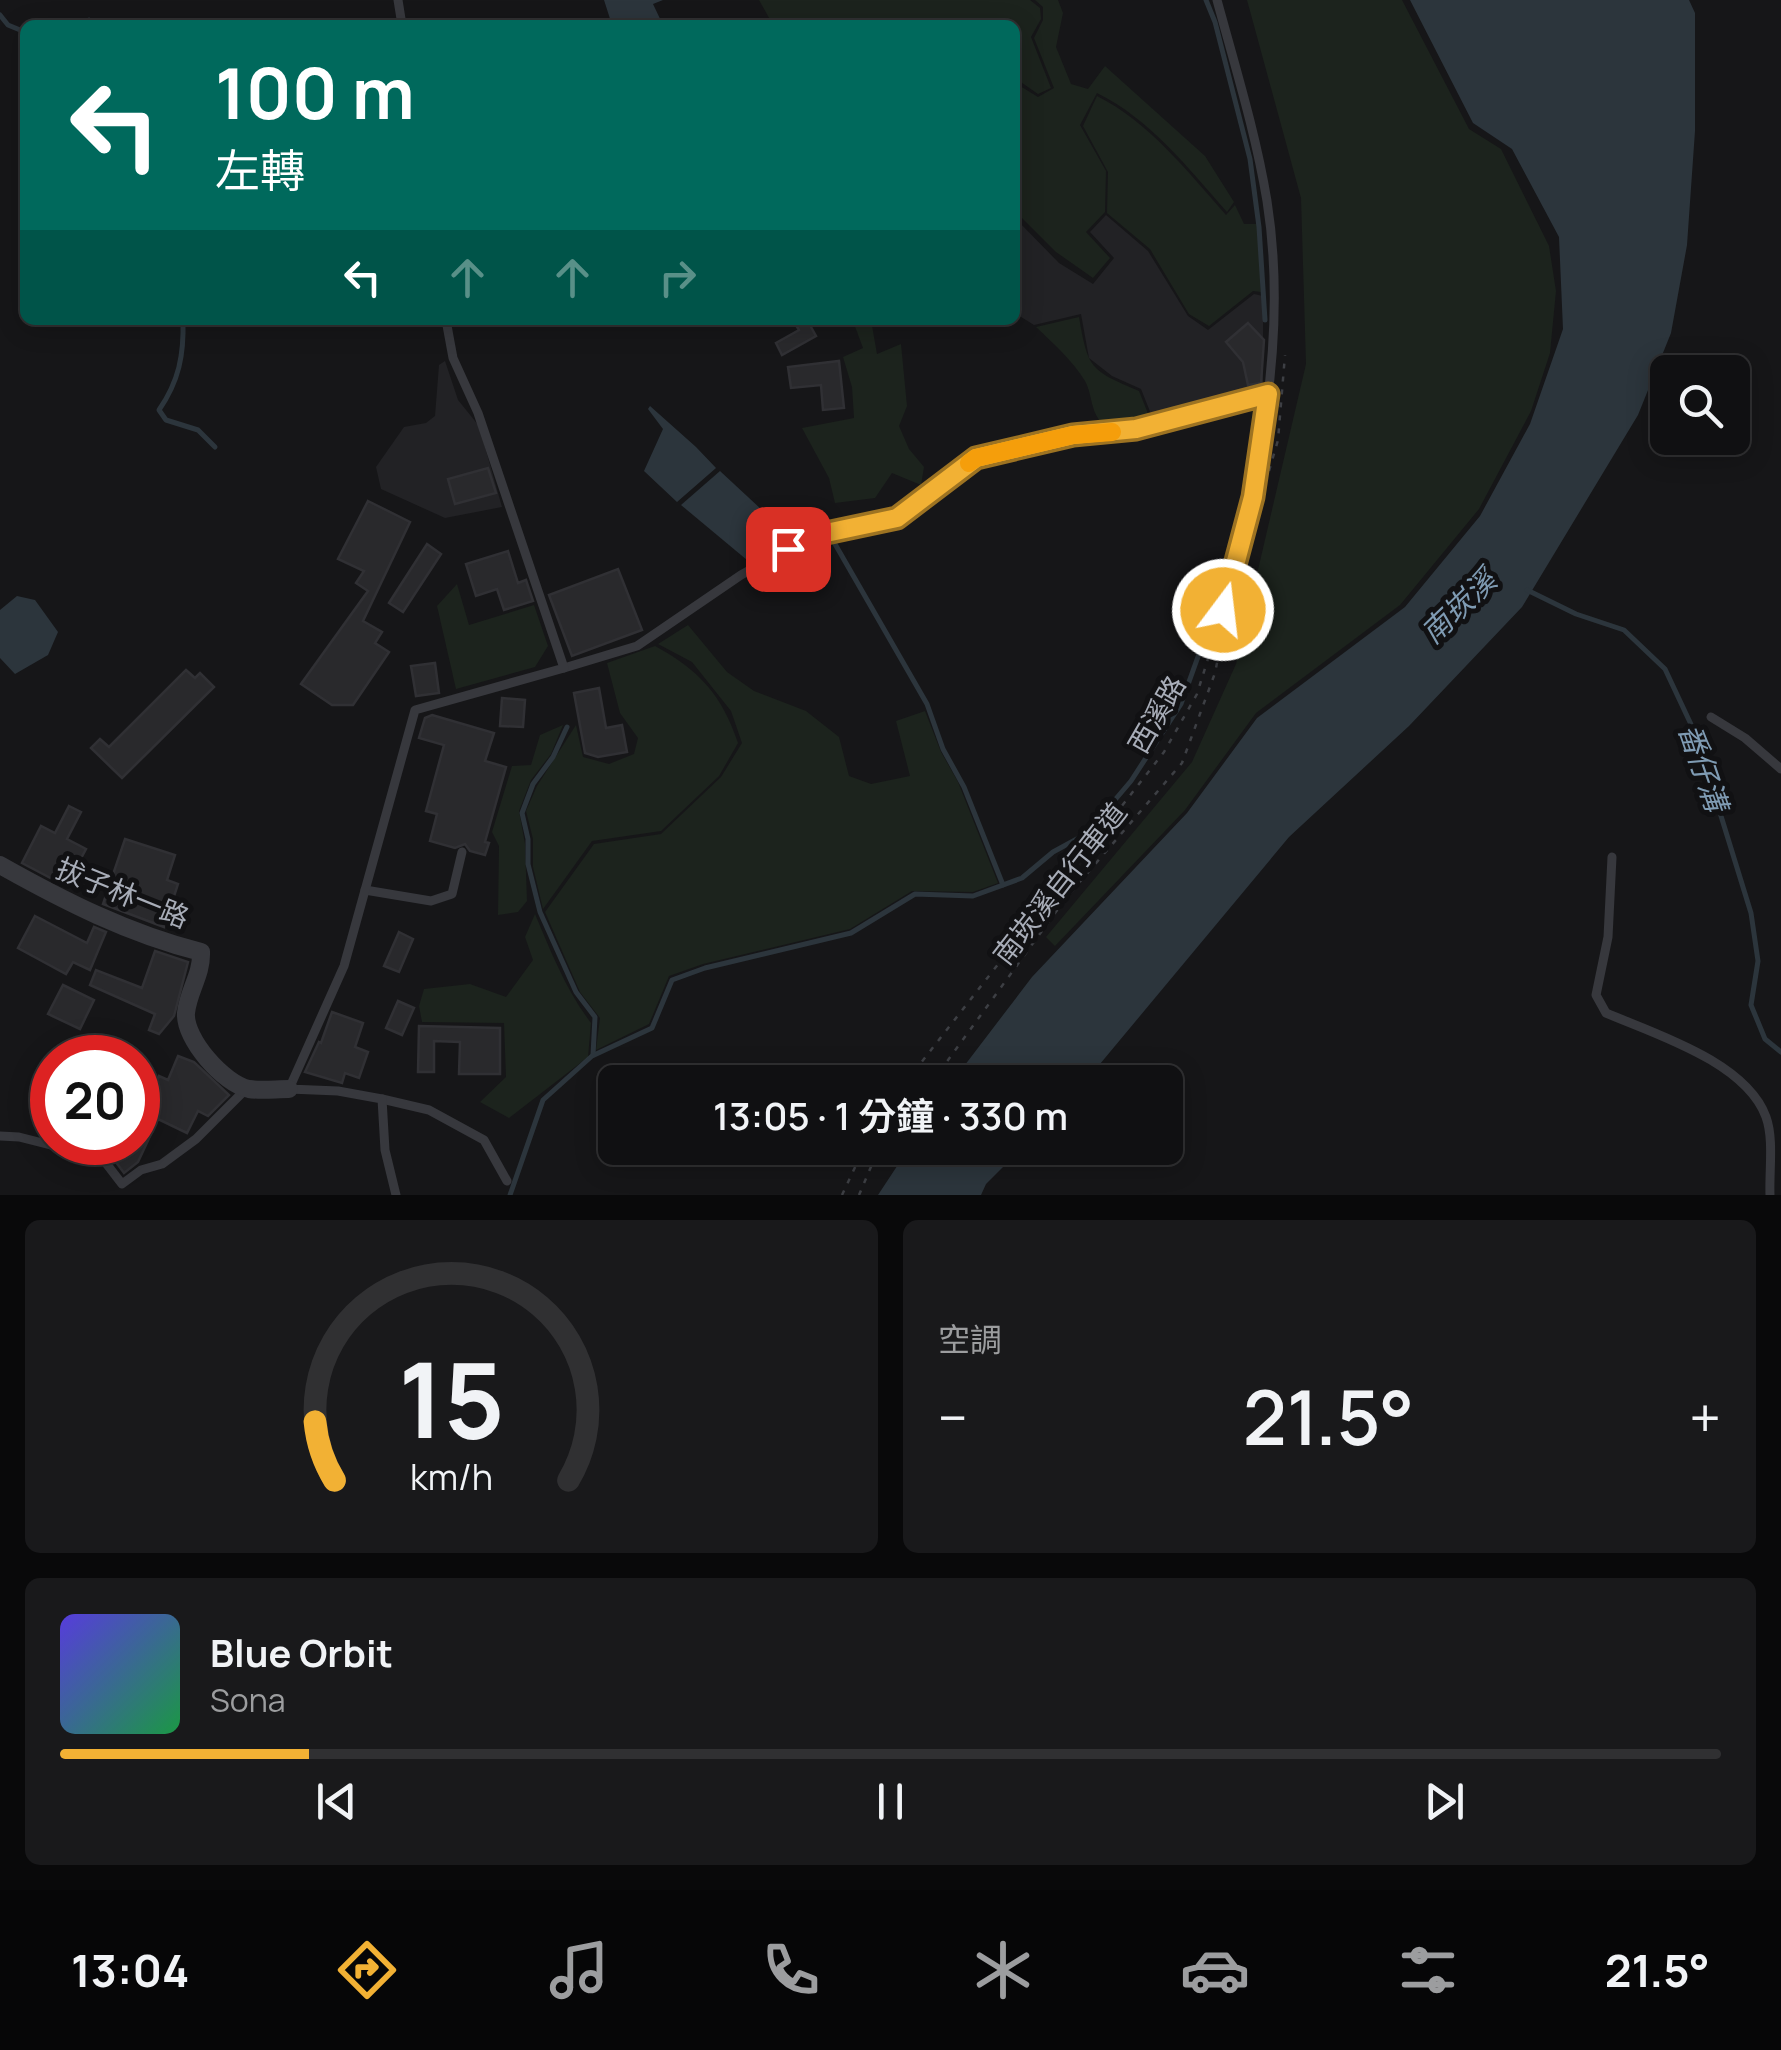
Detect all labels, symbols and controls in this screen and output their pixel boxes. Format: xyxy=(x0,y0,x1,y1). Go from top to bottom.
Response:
text: 100 m xyxy=(215,44,415,140)
icon: left xyxy=(50,60,180,190)
text: 左轉 xyxy=(215,139,305,201)
icon: left xyxy=(335,250,390,305)
icon: ahead xyxy=(440,250,495,305)
icon: ahead xyxy=(545,250,600,305)
icon: right xyxy=(650,250,705,305)
map controls xyxy=(1650,355,1750,455)
button: search xyxy=(1650,355,1750,455)
pin xyxy=(746,507,831,592)
icon: arrive xyxy=(761,522,816,577)
water label: 南崁溪 xyxy=(1411,557,1507,652)
position arrow xyxy=(1171,558,1275,662)
street label: 西溪路 xyxy=(1119,668,1193,760)
water label: 番仔溝 xyxy=(1670,718,1739,820)
street label: 南崁溪自行車道 xyxy=(984,794,1134,972)
street label: 拔子林一路 xyxy=(51,848,195,936)
speed limit sign: 20 xyxy=(30,1035,160,1165)
text: 13:05 · 1 分鐘 · 330 m xyxy=(713,1089,1068,1141)
text: 空調 xyxy=(938,1317,1002,1361)
text: 15 xyxy=(398,1327,505,1469)
text: 21.5° xyxy=(1243,1365,1414,1468)
text: − xyxy=(938,1379,968,1455)
text: + xyxy=(1689,1379,1721,1455)
text: km/h xyxy=(410,1452,493,1501)
text: Blue Orbit xyxy=(210,1626,393,1678)
text: Sona xyxy=(210,1678,285,1722)
icon: previous xyxy=(309,1774,364,1829)
icon: pause xyxy=(863,1774,918,1829)
icon: next xyxy=(1417,1774,1472,1829)
icon: directions xyxy=(332,1935,402,2005)
icon: music xyxy=(544,1935,614,2005)
icon: phone xyxy=(756,1935,826,2005)
icon: climate xyxy=(968,1935,1038,2005)
icon: car xyxy=(1180,1935,1250,2005)
icon: filters xyxy=(1393,1935,1463,2005)
text: 13:04 xyxy=(71,1939,189,2001)
text: 21.5° xyxy=(1605,1939,1710,2001)

